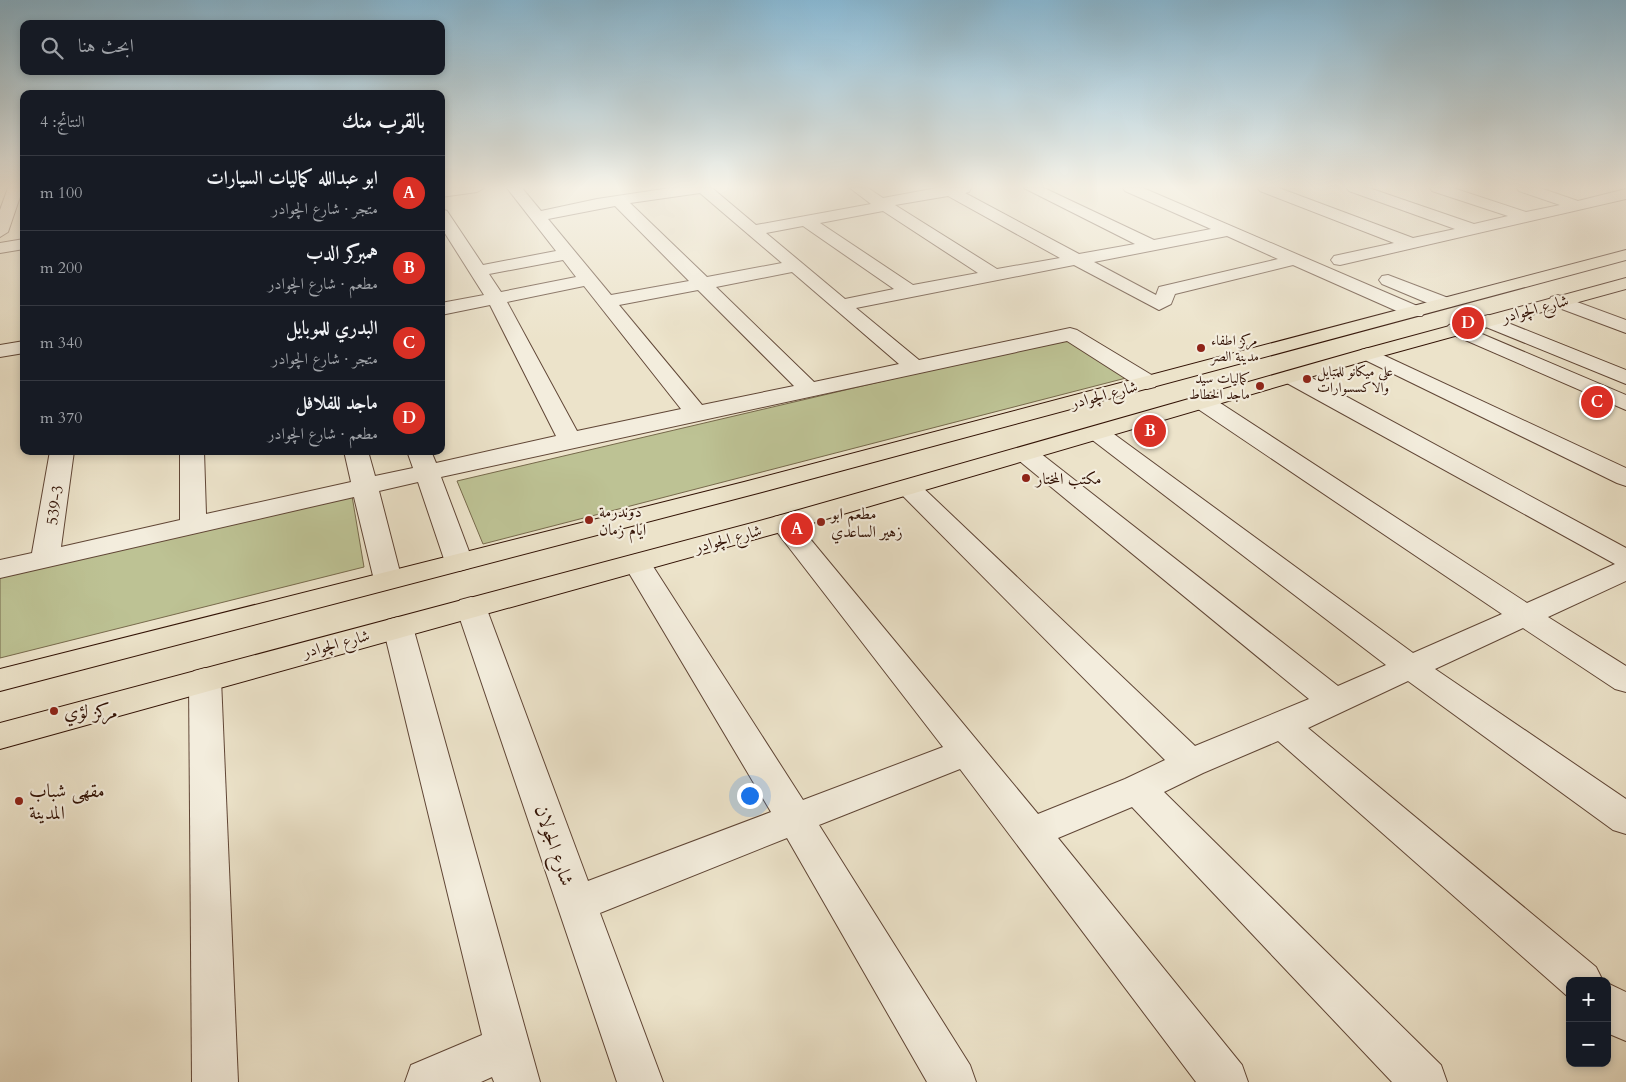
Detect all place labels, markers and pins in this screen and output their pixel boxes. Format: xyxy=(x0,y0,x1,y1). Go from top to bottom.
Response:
pin: D xyxy=(1452,304,1484,342)
place label: مركز اطفاء مدينة الصر xyxy=(1209,331,1259,366)
marker: مركز اطفاء مدينة الصر xyxy=(1195,342,1207,354)
place label: علي ميكانو للمبايل والاكسسوارات xyxy=(1317,362,1393,397)
place label: كماليات سيد ماجد الخطاط xyxy=(1189,369,1250,404)
marker: علي ميكانو للمبايل والاكسسوارات xyxy=(1301,373,1313,385)
marker: كماليات سيد ماجد الخطاط xyxy=(1254,380,1266,392)
pin: C xyxy=(1581,383,1613,421)
pin: B xyxy=(1134,412,1166,450)
place label: مكتب المختار xyxy=(1034,468,1102,490)
marker: مكتب المختار xyxy=(1020,472,1032,484)
place label: دوندرمة ايام زمان xyxy=(599,501,646,544)
place label: مطعم ابو زهير الساعدي xyxy=(829,503,903,544)
pin: A xyxy=(781,510,813,548)
marker: دوندرمة ايام زمان xyxy=(583,514,595,526)
marker: مطعم ابو زهير الساعدي xyxy=(815,516,827,528)
place label: مركز لؤي xyxy=(64,699,118,727)
marker: مركز لؤي xyxy=(48,705,60,717)
place label: مقهى شباب المدينة xyxy=(29,778,105,826)
marker: مقهى شباب المدينة xyxy=(13,795,25,807)

